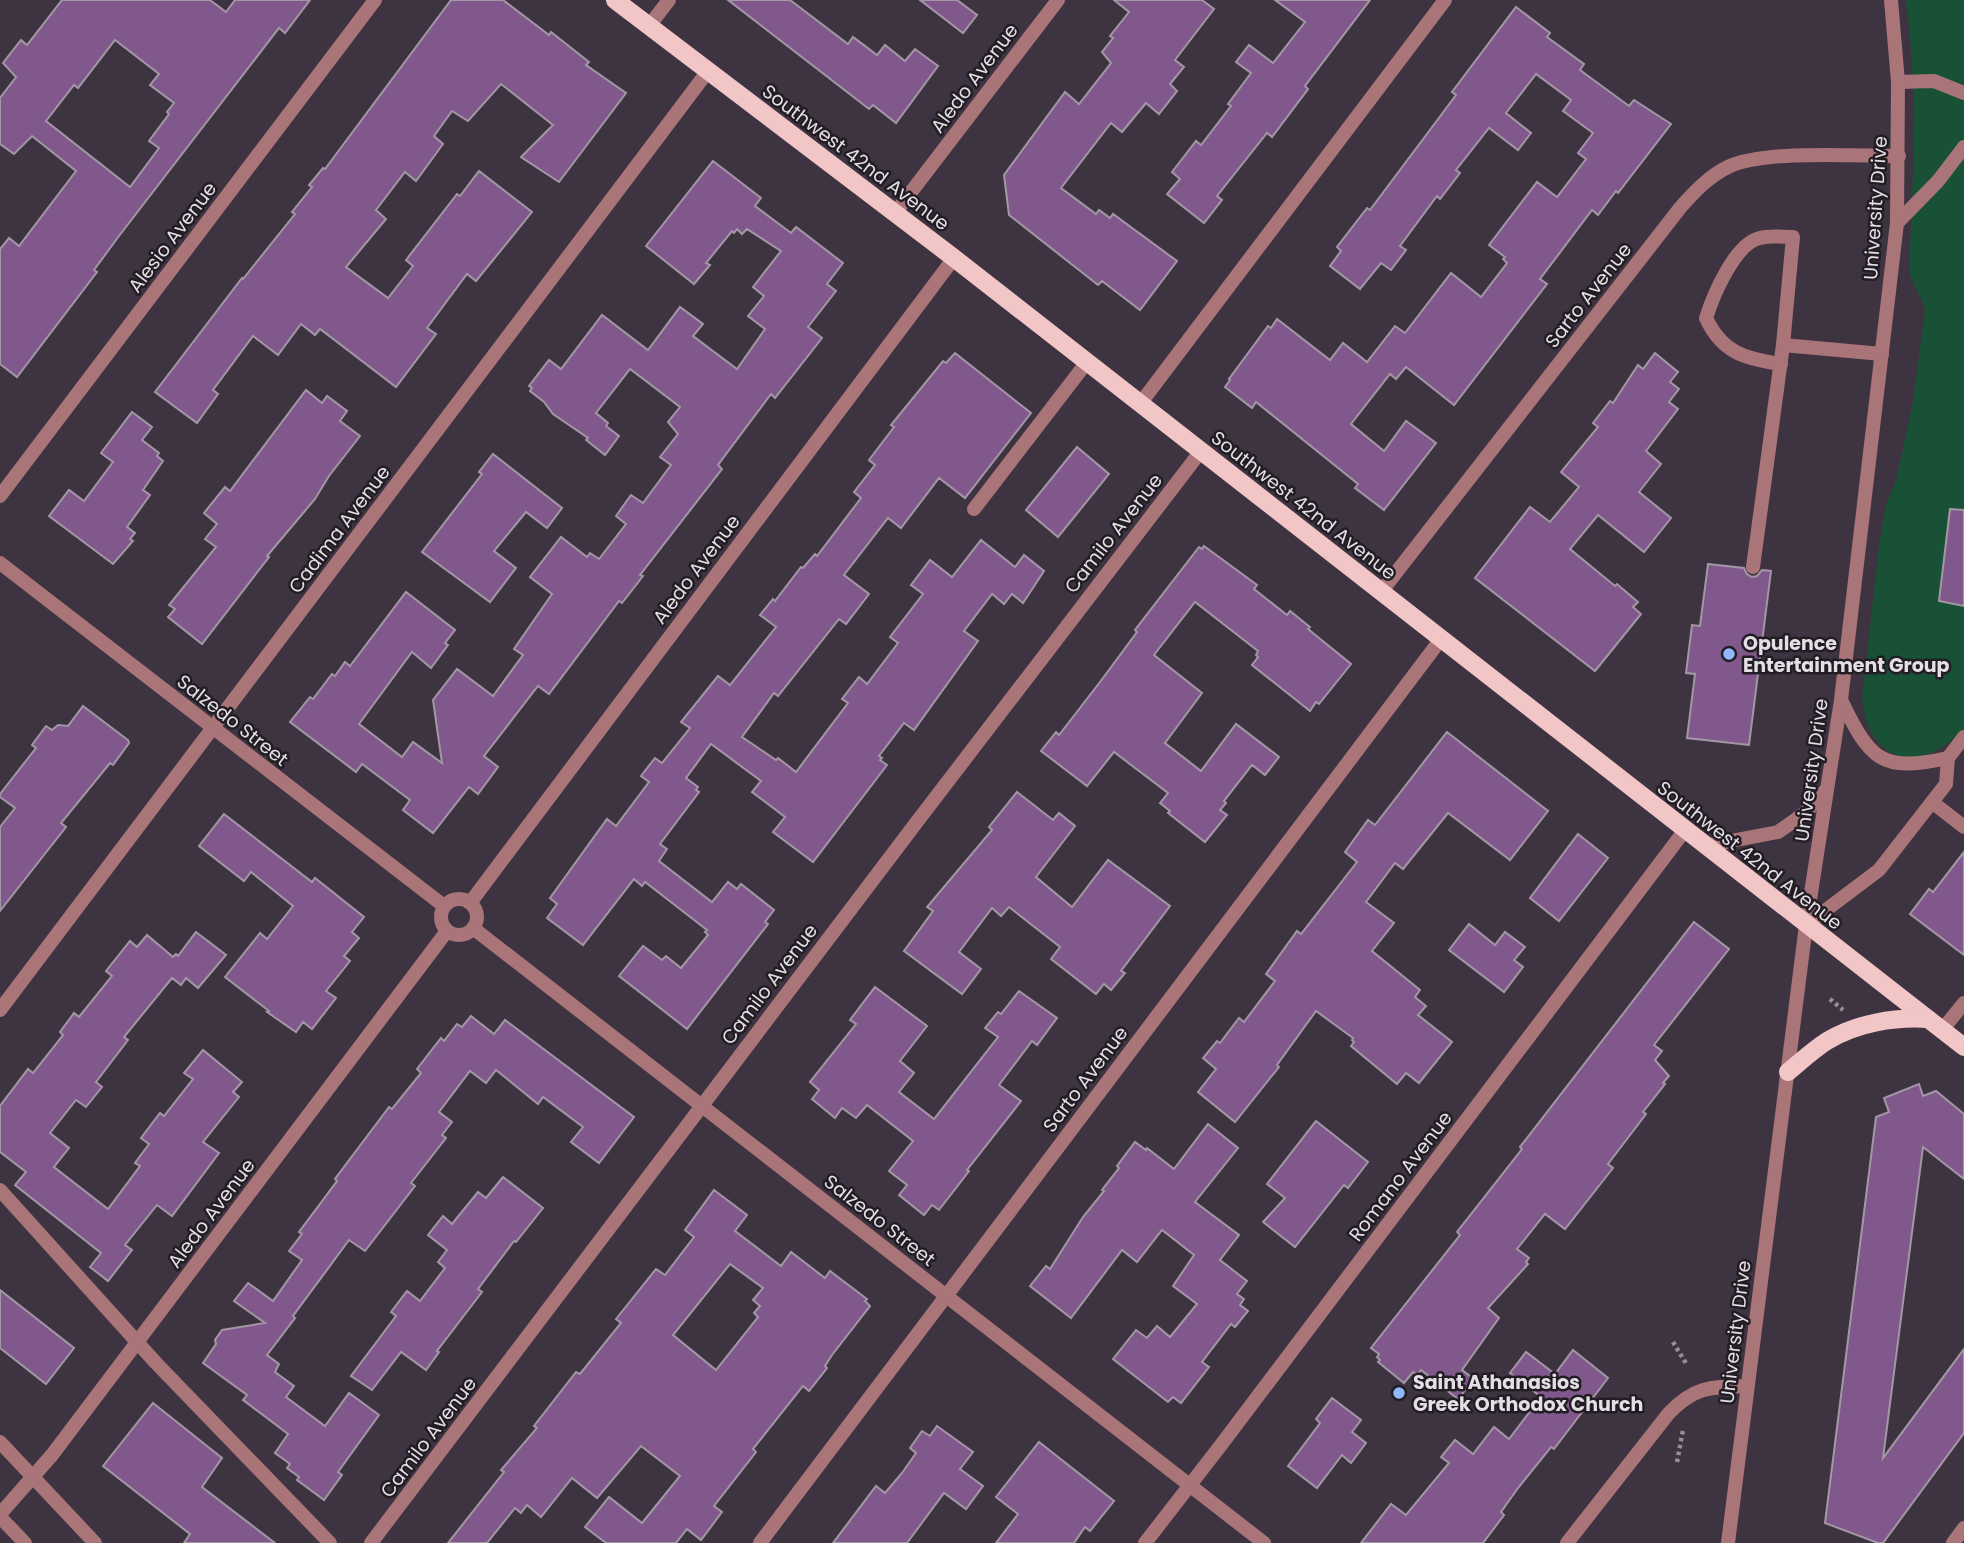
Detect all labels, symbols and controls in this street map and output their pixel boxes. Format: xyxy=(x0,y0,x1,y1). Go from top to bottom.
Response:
street label: Aledo Avenue xyxy=(924,18,1025,139)
street label: Southwest 42nd Avenue xyxy=(756,78,955,237)
street label: University Drive xyxy=(1857,135,1894,281)
street label: Alesio Avenue xyxy=(122,176,223,298)
street label: Sarto Avenue xyxy=(1539,237,1638,353)
street label: Southwest 42nd Avenue xyxy=(1205,425,1402,586)
street label: Cadima Avenue xyxy=(282,460,396,599)
street label: Camilo Avenue xyxy=(1058,468,1169,599)
street label: Aledo Avenue xyxy=(646,509,747,630)
place label: Opulence Entertainment Group xyxy=(1743,630,1950,679)
marker: Opulence Entertainment Group xyxy=(1721,646,1737,662)
street label: Salzedo Street xyxy=(171,668,294,773)
street label: University Drive xyxy=(1788,697,1835,843)
street label: Southwest 42nd Avenue xyxy=(1651,775,1848,936)
street label: Camilo Avenue xyxy=(715,918,824,1050)
street label: Sarto Avenue xyxy=(1037,1021,1134,1138)
street label: Romano Avenue xyxy=(1342,1106,1458,1247)
street label: Aledo Avenue xyxy=(161,1153,262,1274)
street label: Salzedo Street xyxy=(818,1168,941,1273)
street label: University Drive xyxy=(1713,1259,1758,1405)
place label: Saint Athanasios Greek Orthodox Church xyxy=(1413,1369,1643,1418)
street label: Camilo Avenue xyxy=(374,1371,483,1503)
marker: Saint Athanasios Greek Orthodox Church xyxy=(1391,1385,1407,1401)

